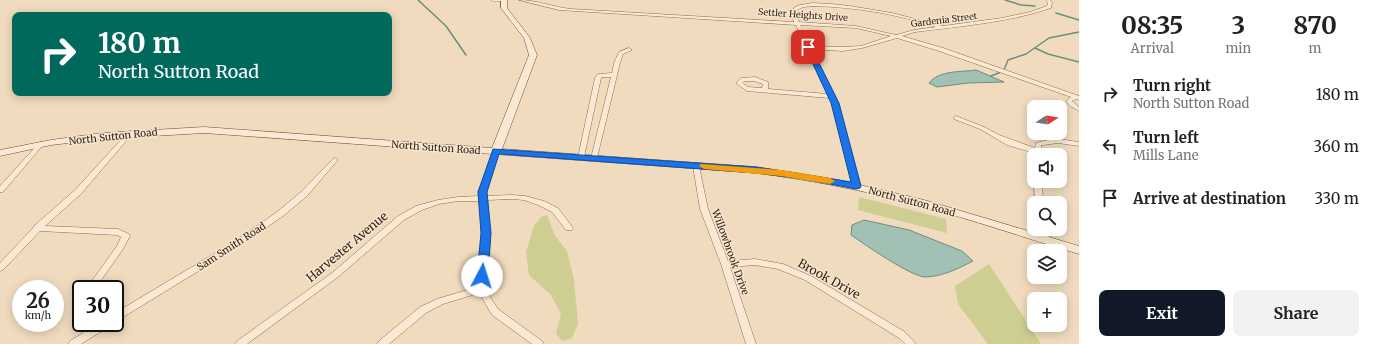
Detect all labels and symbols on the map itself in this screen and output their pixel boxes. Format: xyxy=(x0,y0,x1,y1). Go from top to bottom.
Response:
street label: Settler Heights Drive xyxy=(758,6,849,23)
street label: Gardenia Street xyxy=(910,10,978,29)
pin xyxy=(791,30,825,64)
north arrow xyxy=(1027,100,1067,140)
street label: North Sutton Road xyxy=(68,125,158,148)
street label: North Sutton Road xyxy=(391,138,481,157)
street label: North Sutton Road xyxy=(867,184,957,219)
street label: Willowbrook Drive xyxy=(709,207,752,297)
street label: Harvester Avenue xyxy=(303,208,390,285)
street label: Sam Smith Road xyxy=(194,219,268,274)
position arrow xyxy=(461,255,503,297)
street label: Brook Drive xyxy=(795,255,863,302)
speed limit sign: 30 xyxy=(72,280,124,332)

